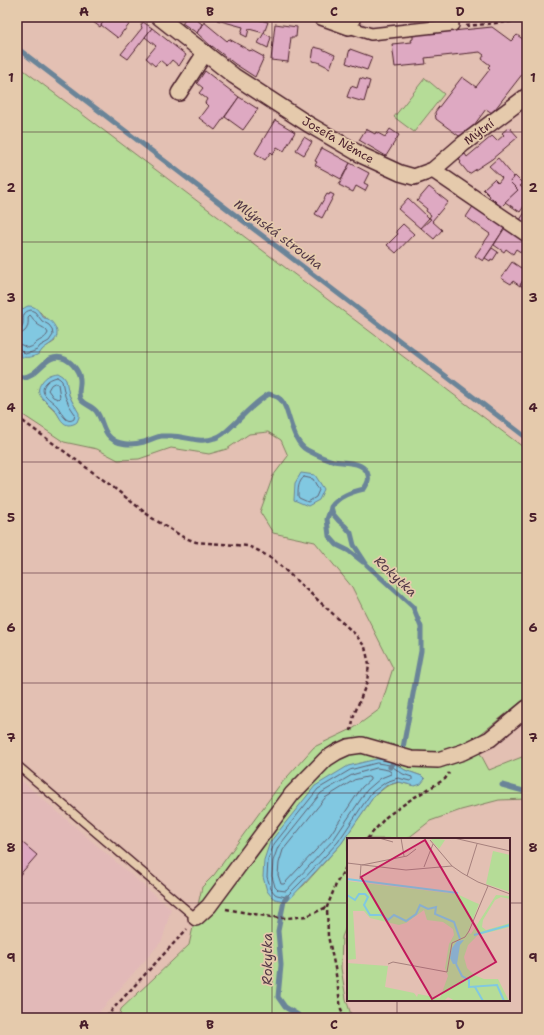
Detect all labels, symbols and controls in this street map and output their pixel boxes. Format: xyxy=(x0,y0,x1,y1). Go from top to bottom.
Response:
text: A xyxy=(79,3,89,20)
text: B xyxy=(206,3,214,20)
text: C xyxy=(330,3,338,20)
text: D xyxy=(455,3,465,20)
text: 1 xyxy=(8,69,14,86)
text: 1 xyxy=(530,69,536,86)
street label: Josefa Němce xyxy=(299,113,377,167)
street label: Mýtní xyxy=(461,115,498,149)
text: 2 xyxy=(6,179,16,196)
text: 2 xyxy=(528,179,538,196)
water label: Mlýnská strouha xyxy=(231,195,326,273)
text: 3 xyxy=(6,289,16,306)
text: 3 xyxy=(528,289,538,306)
text: 4 xyxy=(6,399,16,416)
text: 4 xyxy=(528,399,538,416)
text: 5 xyxy=(7,509,15,526)
text: 5 xyxy=(529,509,537,526)
water label: Rokytka xyxy=(371,552,421,600)
text: 6 xyxy=(6,619,16,636)
text: 6 xyxy=(528,619,538,636)
text: 7 xyxy=(6,729,16,746)
text: 7 xyxy=(528,729,538,746)
inset map xyxy=(347,838,510,1001)
text: 8 xyxy=(6,839,16,856)
text: 8 xyxy=(528,839,538,856)
water label: Rokytka xyxy=(259,933,276,985)
text: 9 xyxy=(6,949,16,966)
text: 9 xyxy=(528,949,538,966)
text: A xyxy=(79,1016,89,1033)
text: B xyxy=(206,1016,214,1033)
text: C xyxy=(330,1016,338,1033)
text: D xyxy=(455,1016,465,1033)

